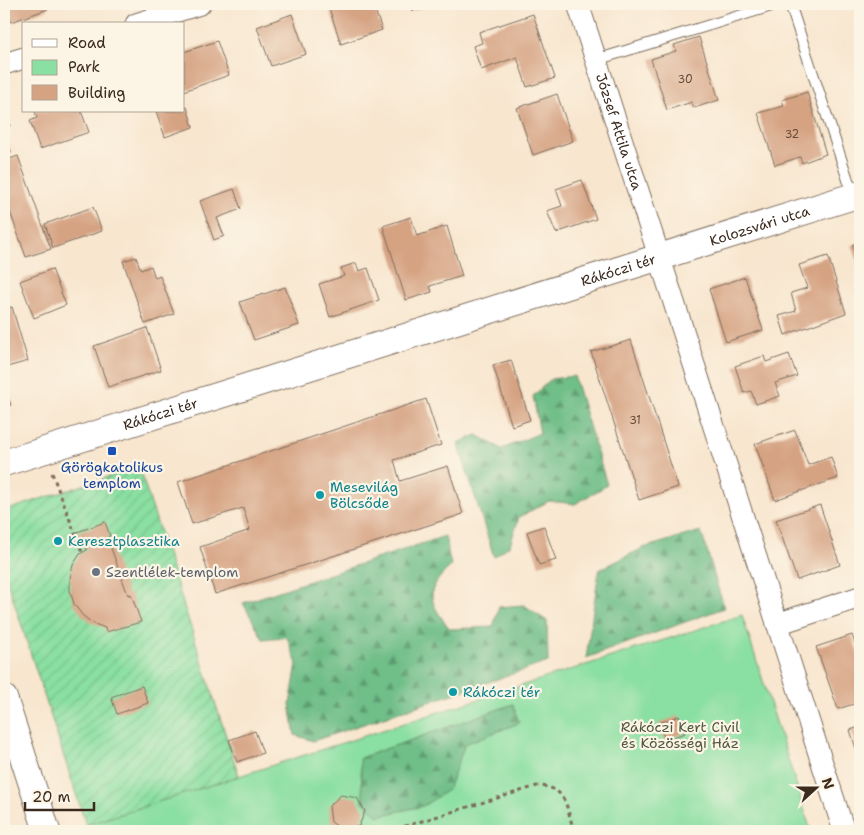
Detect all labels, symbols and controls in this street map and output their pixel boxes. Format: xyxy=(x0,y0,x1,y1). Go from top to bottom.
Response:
legend xyxy=(22,22,185,112)
text: Road xyxy=(68,33,106,53)
text: Park xyxy=(68,57,100,77)
street label: József Attila utca xyxy=(592,71,646,193)
house number: 30 xyxy=(677,72,693,87)
text: Building xyxy=(68,83,125,103)
house number: 32 xyxy=(785,127,799,142)
street label: Kolozsvári utca xyxy=(707,201,812,250)
street label: Rákóczi tér xyxy=(579,250,658,290)
street label: Rákóczi tér xyxy=(121,394,200,434)
house number: 31 xyxy=(629,413,641,428)
marker: Görögkatolikus templom xyxy=(106,445,118,457)
place label: Görögkatolikus templom xyxy=(61,458,163,492)
place label: Mesevilág Bölcsőde xyxy=(330,478,398,512)
marker: Mesevilág Bölcsőde xyxy=(314,489,326,501)
place label: Keresztplasztika xyxy=(68,532,180,550)
marker: Keresztplasztika xyxy=(52,535,64,547)
place label: Szentlélek-templom xyxy=(106,563,238,581)
marker: Szentlélek-templom xyxy=(90,566,102,578)
place label: Rákóczi tér xyxy=(463,683,541,701)
marker: Rákóczi tér xyxy=(447,686,459,698)
park label: Rákóczi Kert Civil és Közösségi Ház xyxy=(621,718,740,752)
north arrow xyxy=(792,762,842,812)
text: N xyxy=(818,775,839,792)
scale bar xyxy=(25,780,94,812)
text: 20 m xyxy=(32,787,71,807)

